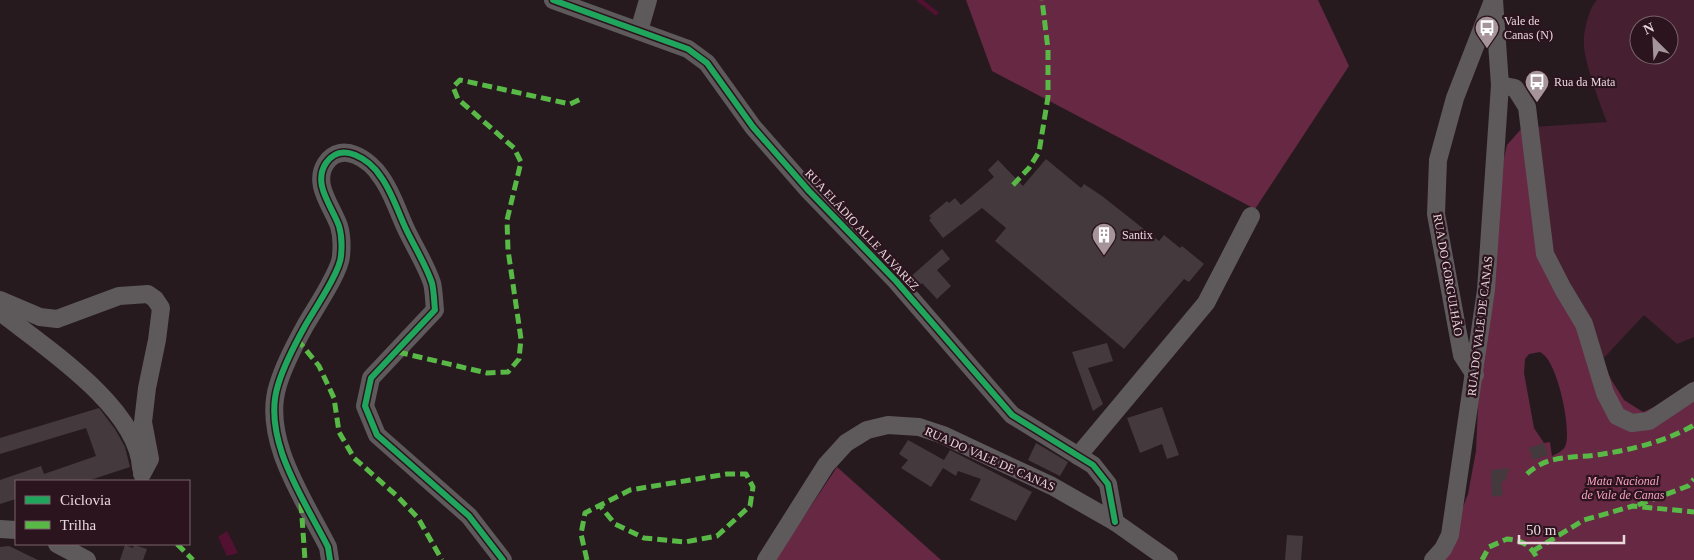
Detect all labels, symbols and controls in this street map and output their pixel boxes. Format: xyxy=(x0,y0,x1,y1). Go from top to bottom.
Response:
place label: Vale de Canas (N) xyxy=(1504,14,1553,42)
bus stop icon: Vale de Canas (N) xyxy=(1474,15,1500,49)
north arrow xyxy=(1629,15,1679,65)
text: N xyxy=(1641,20,1657,37)
bus stop icon: Rua da Mata xyxy=(1524,69,1550,103)
place label: Rua da Mata xyxy=(1554,75,1616,89)
street label: RUA ELÁDIO ALLE ALVAREZ xyxy=(802,166,922,294)
street label: RUA DO GORGULHÃO xyxy=(1430,213,1466,338)
building icon: Santix xyxy=(1091,222,1117,256)
place label: Santix xyxy=(1122,228,1153,242)
street label: RUA DO VALE DE CANAS xyxy=(1464,255,1496,397)
street label: RUA DO VALE DE CANAS xyxy=(923,424,1057,494)
park label: Mata Nacional de Vale de Canas xyxy=(1582,474,1665,502)
legend xyxy=(15,480,190,545)
text: Ciclovia xyxy=(60,492,111,508)
scale bar xyxy=(1519,512,1624,544)
text: Trilha xyxy=(60,517,96,533)
text: 50 m xyxy=(1526,522,1557,538)

